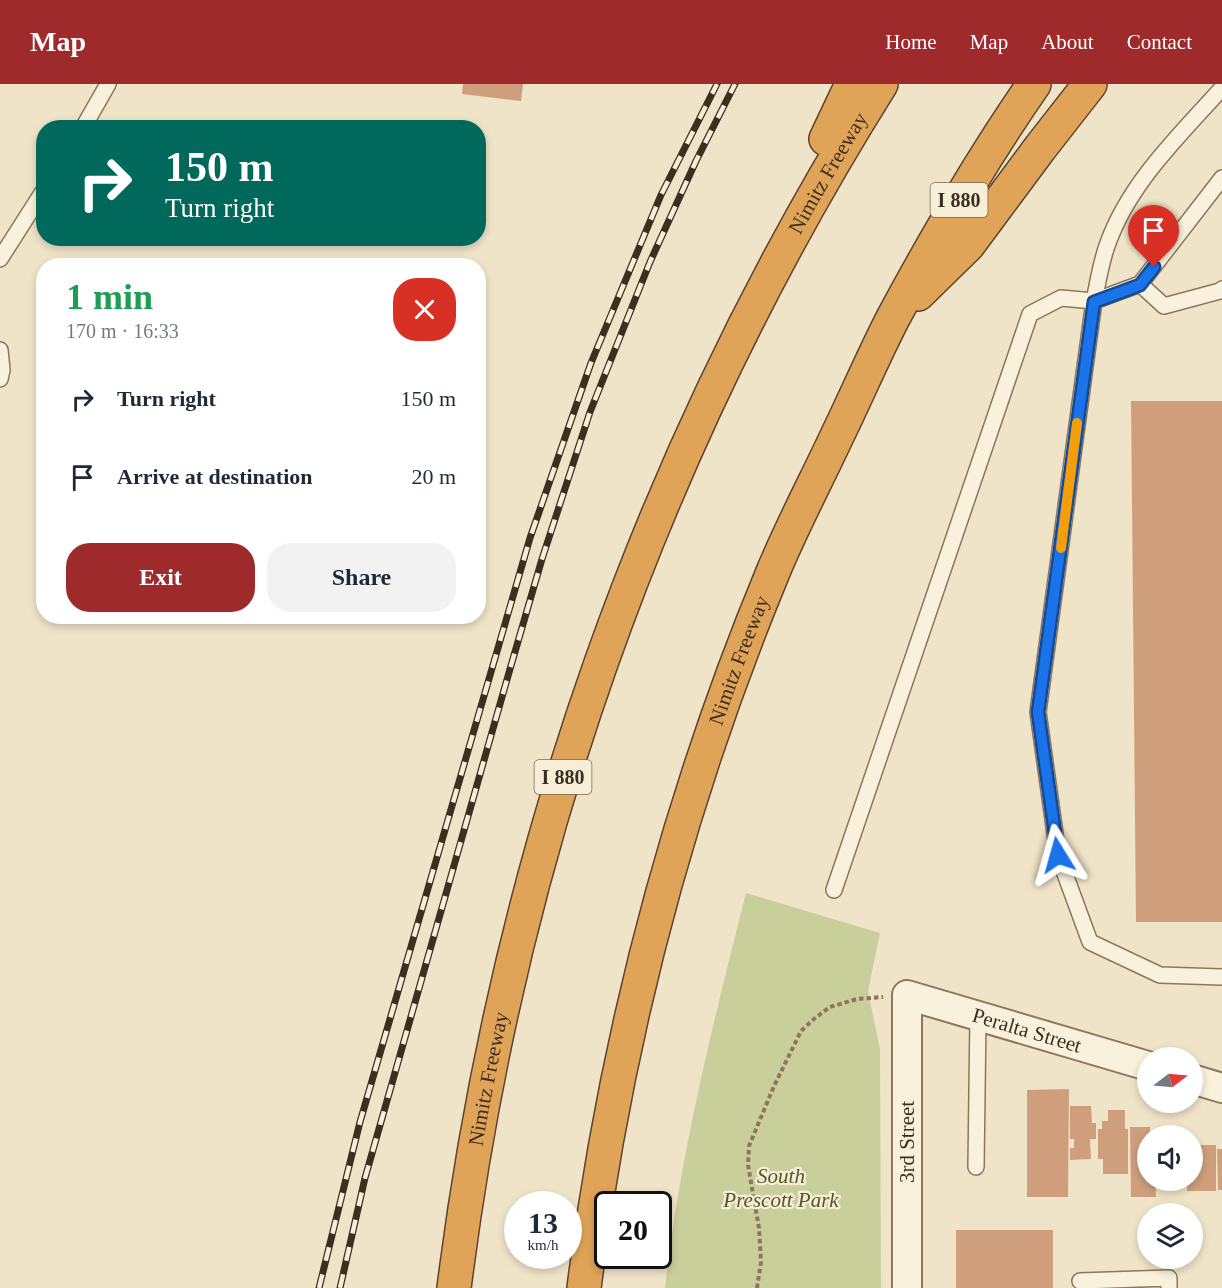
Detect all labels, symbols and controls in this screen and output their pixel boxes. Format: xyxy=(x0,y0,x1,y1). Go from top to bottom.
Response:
text: Map xyxy=(30,26,86,57)
text: Home xyxy=(885,30,937,54)
text: Map xyxy=(970,30,1008,54)
text: About xyxy=(1041,30,1094,54)
text: Contact xyxy=(1127,30,1192,54)
street label: Nimitz Freeway xyxy=(783,108,873,238)
icon: right xyxy=(66,144,144,222)
text: 150 m xyxy=(165,144,274,190)
road number: I 880 xyxy=(930,183,988,217)
text: Turn right xyxy=(165,193,274,223)
pin xyxy=(1128,205,1179,267)
icon: arrive xyxy=(1137,214,1170,247)
text: 1 min xyxy=(66,277,153,317)
button: close xyxy=(393,278,456,341)
text: 170 m · 16:33 xyxy=(66,320,179,342)
icon: right xyxy=(66,383,99,416)
text: Turn right xyxy=(117,386,216,411)
text: 150 m xyxy=(400,386,456,411)
icon: arrive xyxy=(66,461,99,494)
text: Arrive at destination xyxy=(117,464,313,489)
text: 20 m xyxy=(411,464,456,489)
button: Exit xyxy=(66,543,255,612)
button: Share xyxy=(267,543,456,612)
street label: Nimitz Freeway xyxy=(704,592,774,728)
road number: I 880 xyxy=(534,760,592,794)
position arrow xyxy=(1026,823,1090,887)
street label: Peralta Street xyxy=(969,1003,1084,1058)
street label: Nimitz Freeway xyxy=(463,1009,513,1148)
north arrow xyxy=(1137,1047,1203,1113)
map controls xyxy=(1137,1047,1203,1269)
street label: 3rd Street xyxy=(895,1101,919,1183)
button: sound xyxy=(1137,1125,1203,1191)
park label: South Prescott Park xyxy=(722,1164,839,1212)
speed limit sign: 20 xyxy=(594,1191,672,1269)
button: layers xyxy=(1137,1203,1203,1269)
text: 13 xyxy=(528,1206,558,1239)
text: km/h xyxy=(528,1237,558,1253)

